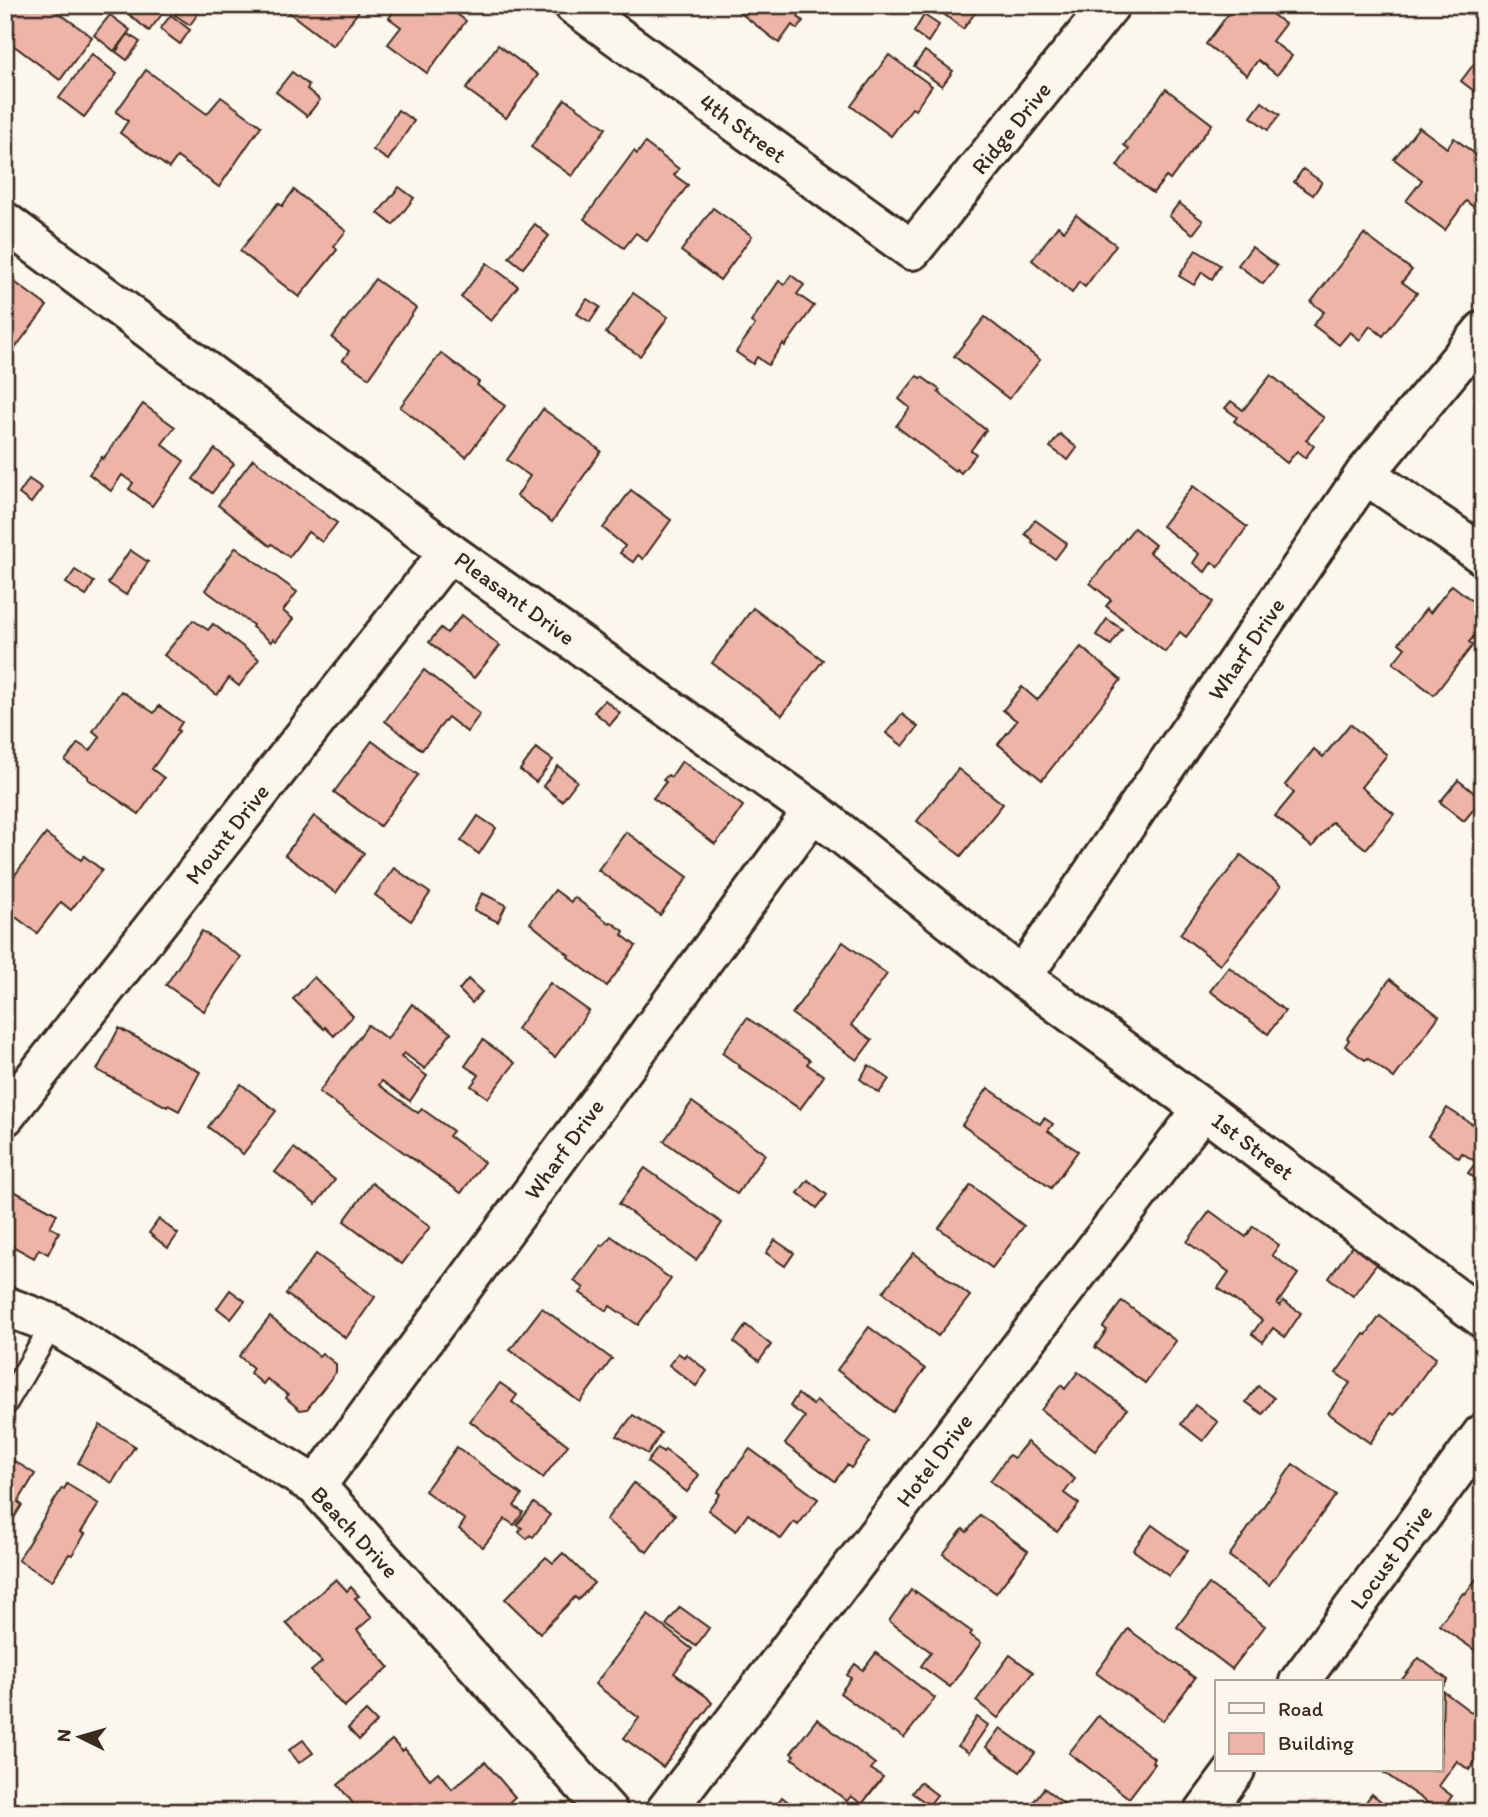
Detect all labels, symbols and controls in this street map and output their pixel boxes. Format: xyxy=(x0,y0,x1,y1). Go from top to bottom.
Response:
street label: Ridge Drive xyxy=(965,76,1057,180)
street label: 4th Street xyxy=(694,87,792,169)
street label: Pleasant Drive xyxy=(449,545,581,651)
street label: Wharf Drive xyxy=(1201,592,1291,706)
street label: Mount Drive xyxy=(179,778,275,890)
street label: Wharf Drive xyxy=(518,1093,610,1205)
street label: 1st Street xyxy=(1206,1106,1300,1186)
street label: Hotel Drive xyxy=(890,1408,978,1512)
street label: Beach Drive xyxy=(305,1480,405,1584)
street label: Locust Drive xyxy=(1344,1499,1438,1615)
legend xyxy=(1215,1680,1442,1772)
text: Road xyxy=(1278,1696,1324,1721)
north arrow xyxy=(46,1702,116,1772)
text: N xyxy=(52,1728,76,1743)
text: Building xyxy=(1278,1730,1354,1755)

